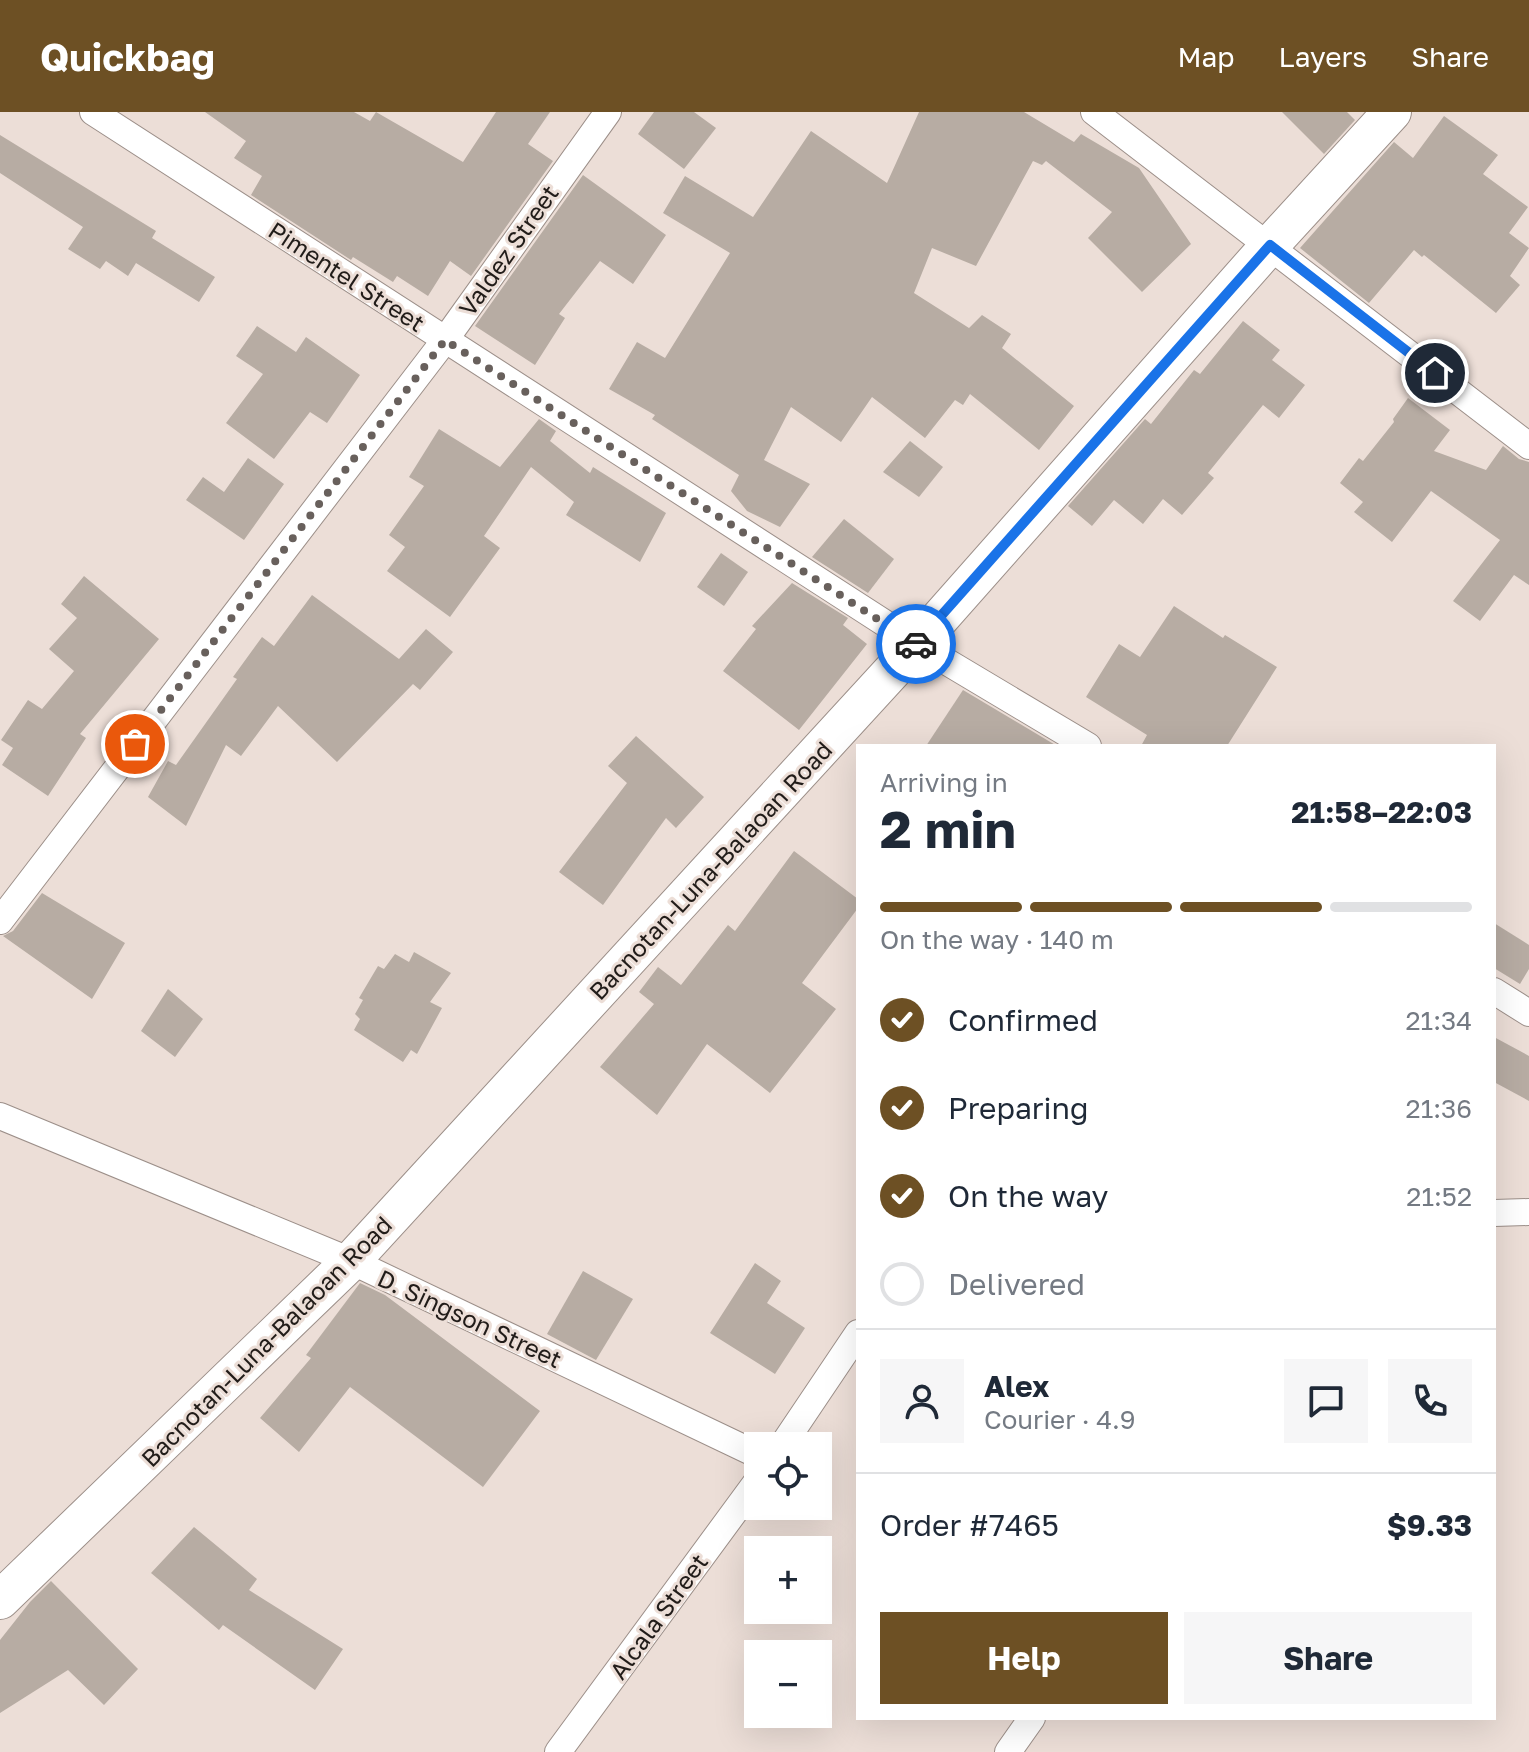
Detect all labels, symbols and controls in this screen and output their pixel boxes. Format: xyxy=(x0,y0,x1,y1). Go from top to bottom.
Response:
text: Quickbag xyxy=(40,34,215,79)
text: Map xyxy=(1177,40,1235,73)
text: Layers xyxy=(1279,40,1367,73)
text: Share xyxy=(1411,40,1489,73)
street label: Valdez Street xyxy=(452,179,564,321)
street label: Pimentel Street xyxy=(264,215,430,337)
pin xyxy=(1401,339,1469,407)
icon: home xyxy=(1413,351,1457,395)
courier xyxy=(876,604,956,684)
icon: car xyxy=(894,622,938,666)
pin xyxy=(101,710,169,778)
icon: bag xyxy=(113,722,157,766)
street label: Bacnotan-Luna-Balaoan Road xyxy=(583,735,837,1005)
text: Arriving in xyxy=(880,767,1008,798)
text: 21:58–22:03 xyxy=(1291,794,1472,830)
text: 2 min xyxy=(880,797,1016,859)
text: On the way · 140 m xyxy=(880,924,1114,955)
icon: check xyxy=(880,998,924,1042)
text: Confirmed xyxy=(948,1002,1098,1038)
text: 21:34 xyxy=(1405,1005,1472,1036)
icon: check xyxy=(880,1086,924,1130)
text: Preparing xyxy=(948,1090,1089,1126)
text: 21:36 xyxy=(1406,1093,1472,1124)
icon: check xyxy=(880,1174,924,1218)
text: On the way xyxy=(948,1178,1108,1214)
text: 21:52 xyxy=(1406,1181,1472,1212)
street label: Bacnotan-Luna-Balaoan Road xyxy=(135,1210,397,1472)
street label: D. Singson Street xyxy=(373,1263,567,1373)
text: Delivered xyxy=(948,1266,1085,1302)
button: person xyxy=(880,1359,964,1443)
button: chat xyxy=(1284,1359,1368,1443)
button: phone xyxy=(1388,1359,1472,1443)
text: Alex xyxy=(984,1368,1049,1404)
text: Courier · 4.9 xyxy=(984,1404,1136,1435)
map controls xyxy=(744,1432,832,1728)
button: locate xyxy=(744,1432,832,1520)
text: Order #7465 xyxy=(880,1507,1059,1543)
text: $9.33 xyxy=(1387,1507,1472,1543)
button: + xyxy=(744,1536,832,1624)
street label: Alcala Street xyxy=(603,1548,713,1684)
button: Help xyxy=(880,1612,1168,1704)
button: Share xyxy=(1184,1612,1472,1704)
button: − xyxy=(744,1640,832,1728)

